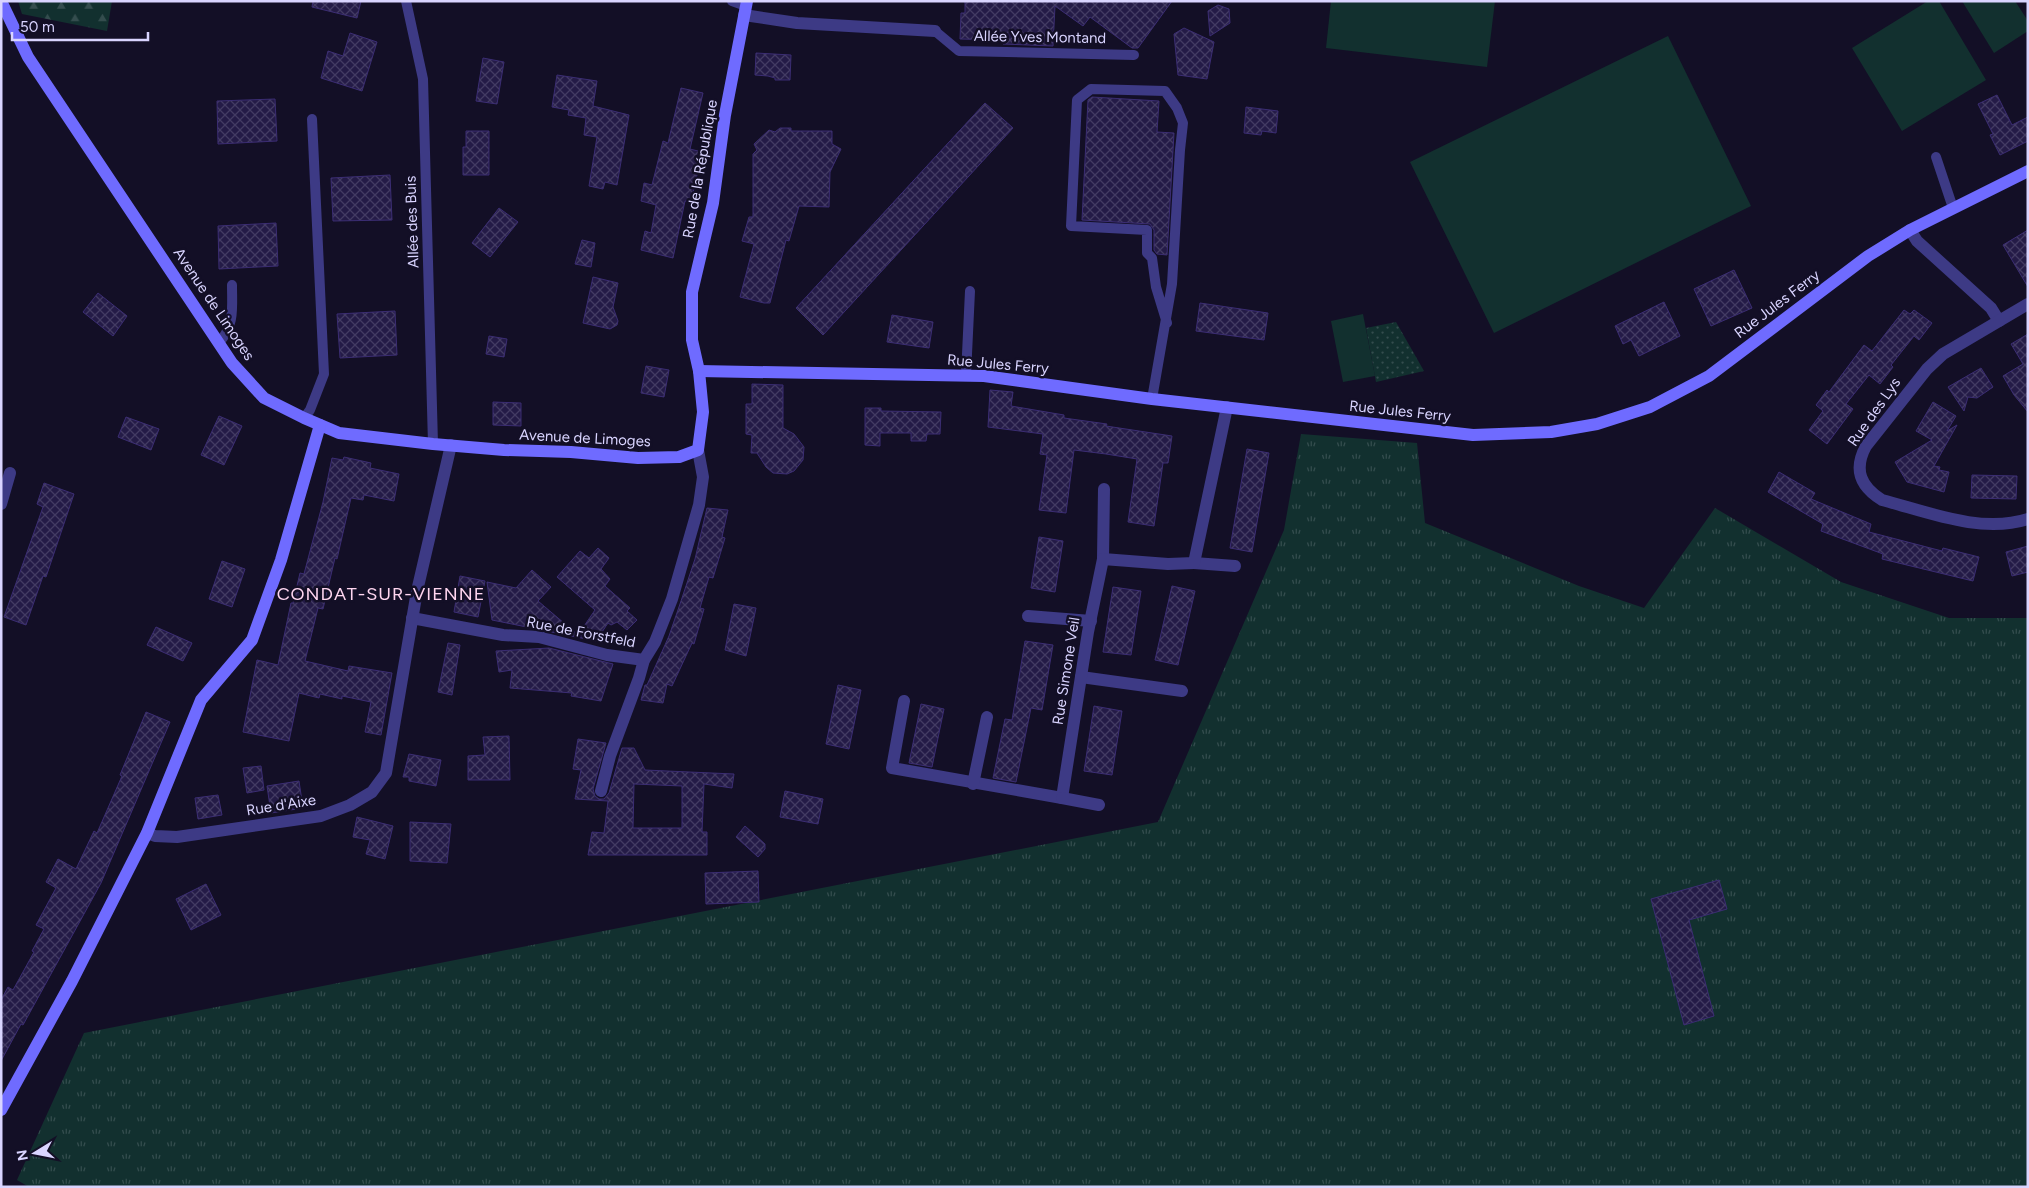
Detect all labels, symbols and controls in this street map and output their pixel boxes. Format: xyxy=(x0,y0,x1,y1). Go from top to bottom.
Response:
scale bar xyxy=(12,10,149,42)
text: 50 m xyxy=(20,18,55,36)
street label: Allée Yves Montand xyxy=(974,27,1106,47)
street label: Rue de la République xyxy=(679,98,721,240)
street label: Allée des Buis xyxy=(401,175,423,269)
street label: Avenue de Limoges xyxy=(170,244,258,364)
street label: Rue Jules Ferry xyxy=(1731,266,1823,342)
street label: Rue Jules Ferry xyxy=(946,351,1050,377)
street label: Rue des Lys xyxy=(1844,374,1904,450)
street label: Rue Jules Ferry xyxy=(1348,397,1452,425)
street label: Avenue de Limoges xyxy=(519,426,651,450)
district label: CONDAT-SUR-VIENNE xyxy=(277,583,485,605)
street label: Rue de Forstfeld xyxy=(525,613,637,651)
street label: Rue Simone Veil xyxy=(1049,616,1083,726)
street label: Rue d'Aixe xyxy=(245,791,317,819)
north arrow xyxy=(10,1128,60,1178)
text: N xyxy=(13,1148,32,1162)

